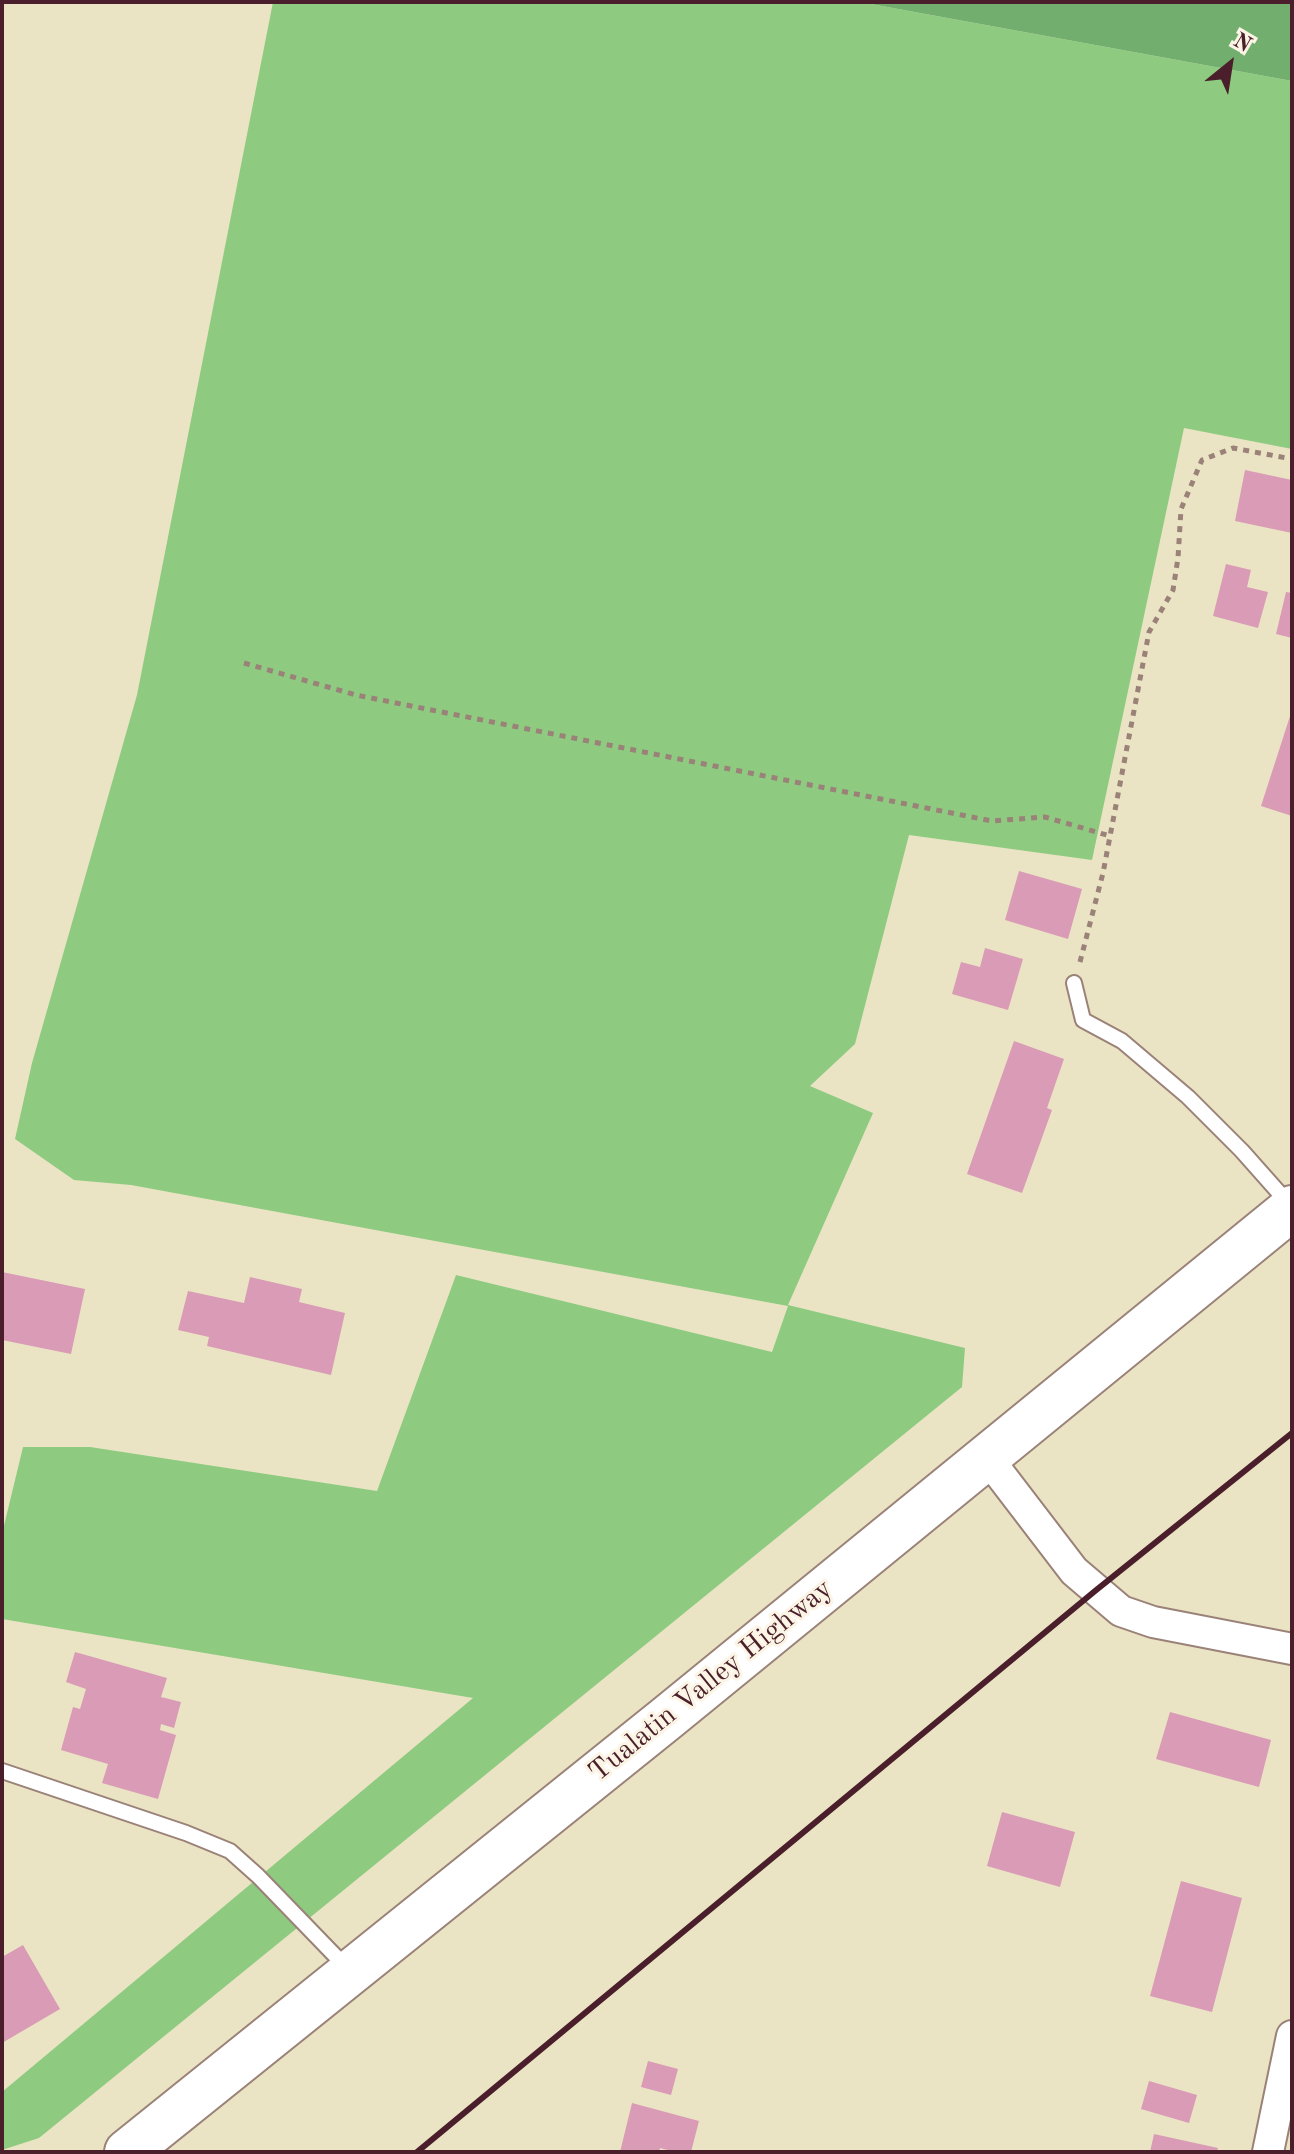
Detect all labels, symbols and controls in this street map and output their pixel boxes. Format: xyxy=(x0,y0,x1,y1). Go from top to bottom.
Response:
north arrow xyxy=(1190,24,1270,104)
text: N xyxy=(1229,29,1255,57)
street label: Tualatin Valley Highway xyxy=(583,1572,839,1790)

